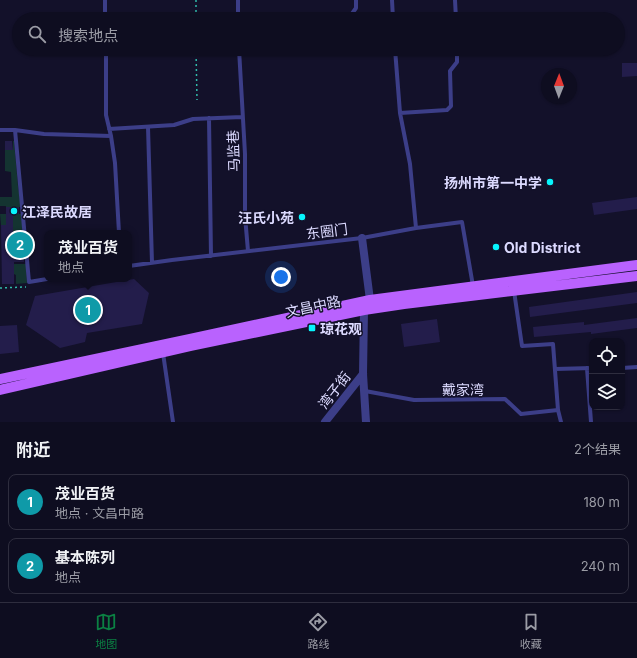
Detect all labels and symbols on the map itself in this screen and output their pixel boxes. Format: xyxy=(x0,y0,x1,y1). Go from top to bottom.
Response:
north arrow xyxy=(541,68,577,104)
street label: 马监巷 xyxy=(224,130,242,172)
place label: 扬州市第一中学 xyxy=(444,174,542,191)
marker: 扬州市第一中学 xyxy=(545,177,555,187)
place label: 江泽民故居 xyxy=(22,203,92,220)
marker: 江泽民故居 xyxy=(9,206,19,216)
place label: 汪氏小苑 xyxy=(238,209,294,226)
marker: 汪氏小苑 xyxy=(297,212,307,222)
street label: 东圈门 xyxy=(305,220,349,242)
pin: 2 xyxy=(7,230,33,260)
place label: Old District xyxy=(504,239,581,256)
marker: Old District xyxy=(491,242,501,252)
your location xyxy=(271,267,291,287)
street label: 文昌中路 xyxy=(284,292,342,320)
pin: 1 xyxy=(75,295,101,325)
place label: 琼花观 xyxy=(320,320,362,337)
marker: 琼花观 xyxy=(307,323,317,333)
street label: 湾子街 xyxy=(314,368,354,412)
street label: 戴家湾 xyxy=(442,381,484,398)

